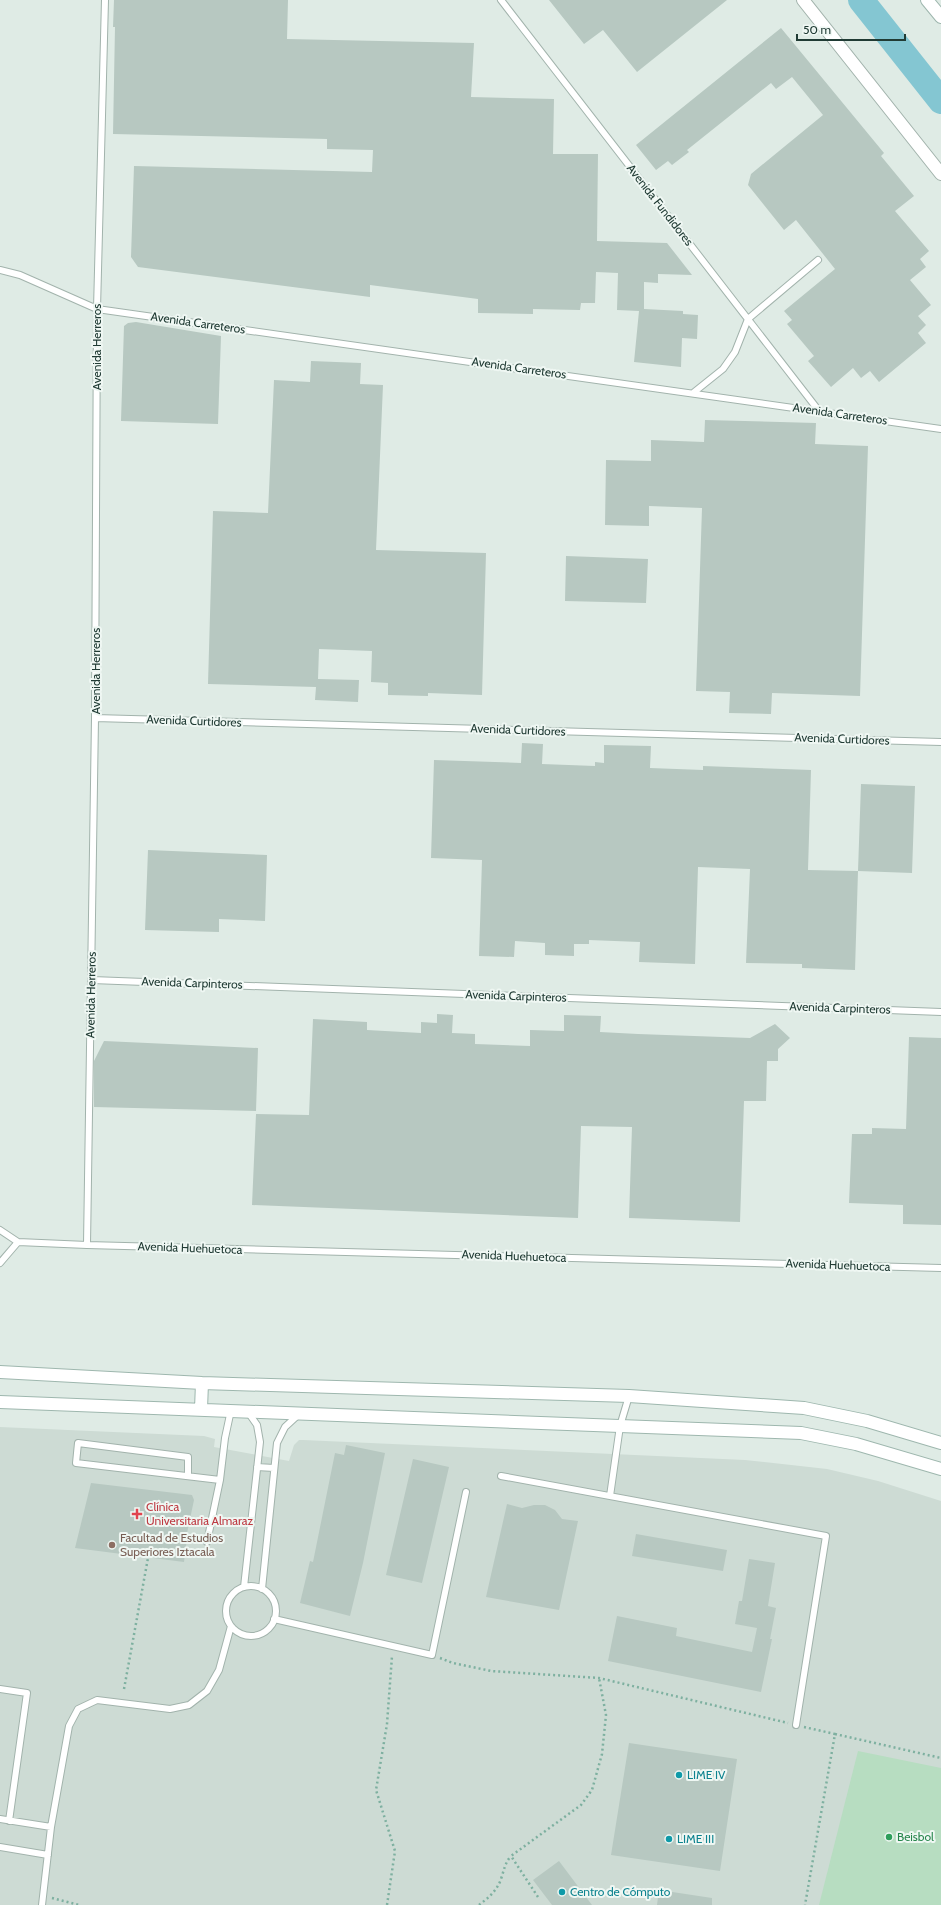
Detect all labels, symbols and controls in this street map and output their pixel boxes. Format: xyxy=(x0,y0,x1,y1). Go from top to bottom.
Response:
scale bar xyxy=(797,16,905,42)
text: 50 m xyxy=(803,22,831,37)
street label: Avenida Fundidores xyxy=(624,161,697,248)
street label: Avenida Herreros xyxy=(89,304,104,390)
street label: Avenida Carreteros xyxy=(150,308,246,337)
street label: Avenida Carreteros xyxy=(471,353,567,382)
street label: Avenida Carreteros xyxy=(792,399,888,428)
street label: Avenida Herreros xyxy=(88,628,103,714)
street label: Avenida Curtidores xyxy=(146,711,242,730)
street label: Avenida Curtidores xyxy=(470,720,566,739)
street label: Avenida Curtidores xyxy=(794,729,890,748)
street label: Avenida Herreros xyxy=(82,952,99,1038)
street label: Avenida Carpinteros xyxy=(141,973,243,992)
street label: Avenida Carpinteros xyxy=(465,986,567,1005)
street label: Avenida Carpinteros xyxy=(789,998,891,1017)
street label: Avenida Huehuetoca xyxy=(137,1238,243,1257)
street label: Avenida Huehuetoca xyxy=(461,1246,567,1265)
street label: Avenida Huehuetoca xyxy=(785,1255,891,1274)
place label: Clínica Universitaria Almaraz xyxy=(146,1499,253,1528)
marker: Clínica Universitaria Almaraz xyxy=(131,1508,143,1520)
place label: Facultad de Estudios Superiores Iztacala xyxy=(120,1530,223,1559)
marker: Facultad de Estudios Superiores Iztacala xyxy=(107,1540,117,1550)
place label: LIME IV xyxy=(687,1767,726,1782)
marker: LIME IV xyxy=(674,1770,684,1780)
place label: Beisbol xyxy=(897,1829,934,1844)
place label: LIME III xyxy=(677,1831,714,1846)
marker: Beisbol xyxy=(884,1832,894,1842)
marker: LIME III xyxy=(664,1834,674,1844)
place label: Centro de Cómputo xyxy=(570,1884,671,1899)
marker: Centro de Cómputo xyxy=(557,1887,567,1897)

